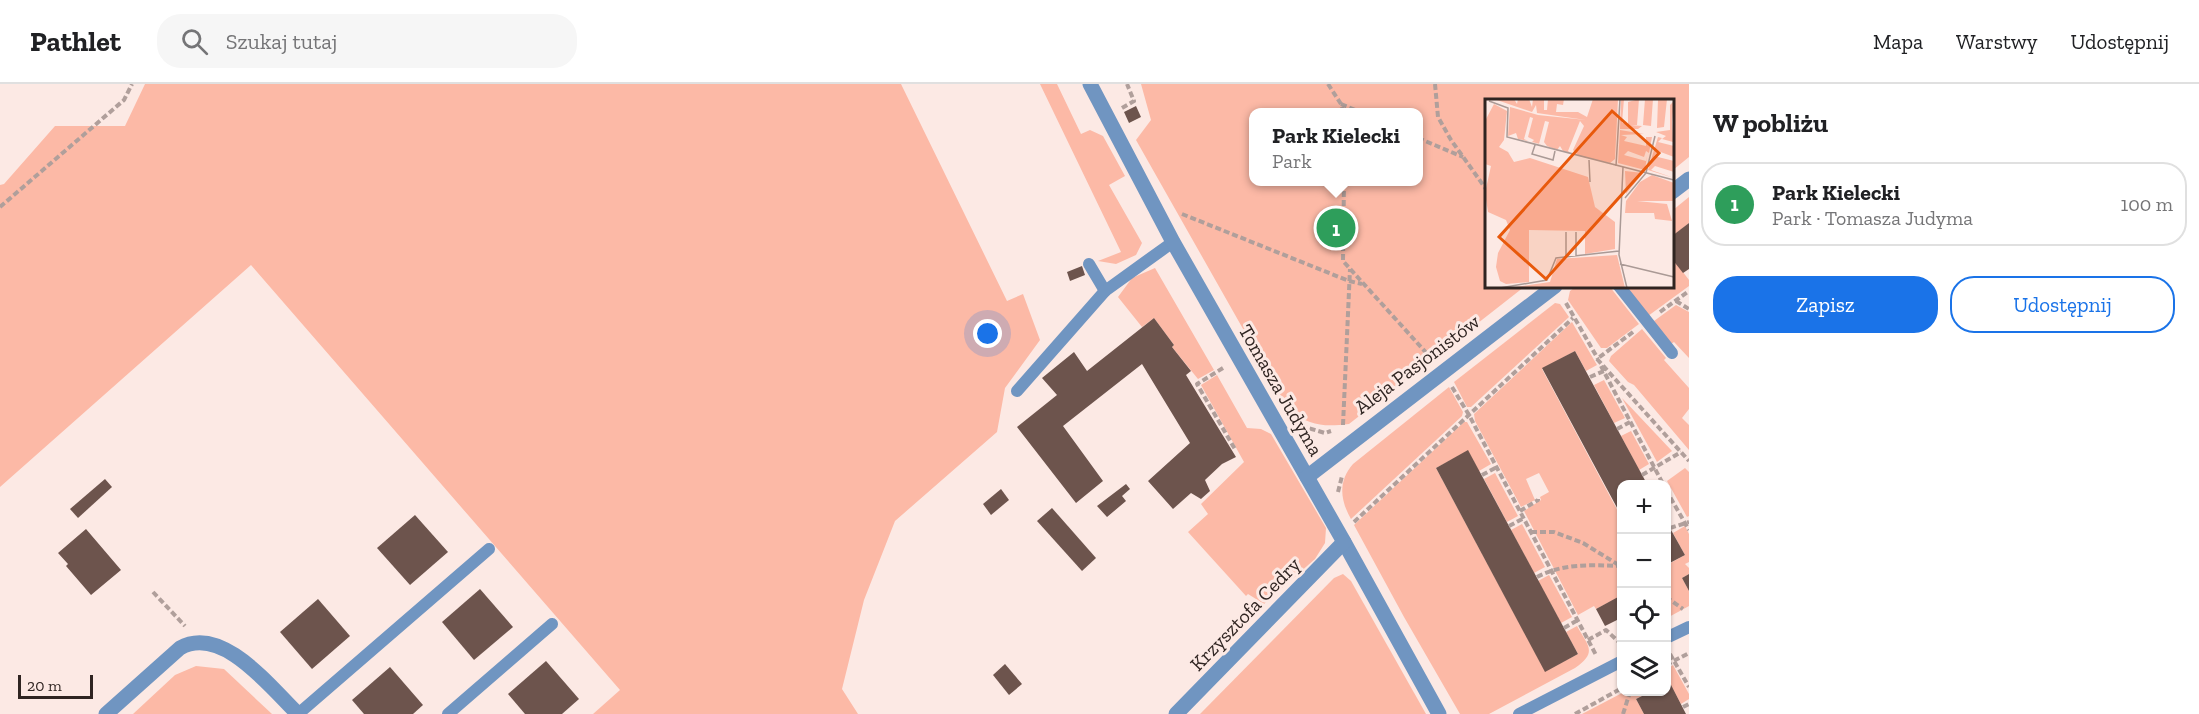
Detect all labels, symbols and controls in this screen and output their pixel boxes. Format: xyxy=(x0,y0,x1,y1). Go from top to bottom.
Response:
search box xyxy=(157,14,577,68)
text: Pathlet xyxy=(30,25,121,58)
icon: search xyxy=(178,25,211,58)
text: Szukaj tutaj xyxy=(226,28,337,55)
text: Mapa xyxy=(1873,29,1923,54)
text: Warstwy xyxy=(1956,29,2038,54)
text: Udostępnij xyxy=(2071,29,2169,54)
inset map xyxy=(1485,99,1674,288)
text: W pobliżu xyxy=(1713,107,1828,139)
popup xyxy=(1249,108,1423,186)
text: Park Kielecki xyxy=(1272,122,1400,149)
text: Park xyxy=(1272,149,1312,173)
text: Park Kielecki xyxy=(1772,179,1900,206)
text: 1 xyxy=(1730,192,1739,216)
text: 100 m xyxy=(2120,192,2173,216)
pin: 1 xyxy=(1316,206,1356,250)
text: Park · Tomasza Judyma xyxy=(1772,206,1973,230)
button: Zapisz xyxy=(1713,276,1938,333)
button: Udostępnij xyxy=(1950,276,2175,333)
street label: Aleja Pasjonistów xyxy=(1350,309,1485,419)
your location xyxy=(973,319,1002,348)
street label: Tomasza Judyma xyxy=(1234,320,1329,460)
map controls xyxy=(1617,480,1671,696)
button: + xyxy=(1617,480,1671,534)
button: − xyxy=(1617,534,1671,588)
street label: Krzysztofa Cedry xyxy=(1185,552,1306,676)
button: locate xyxy=(1617,588,1671,642)
button: layers xyxy=(1617,642,1671,696)
scale bar xyxy=(18,672,93,700)
text: 20 m xyxy=(27,676,62,695)

